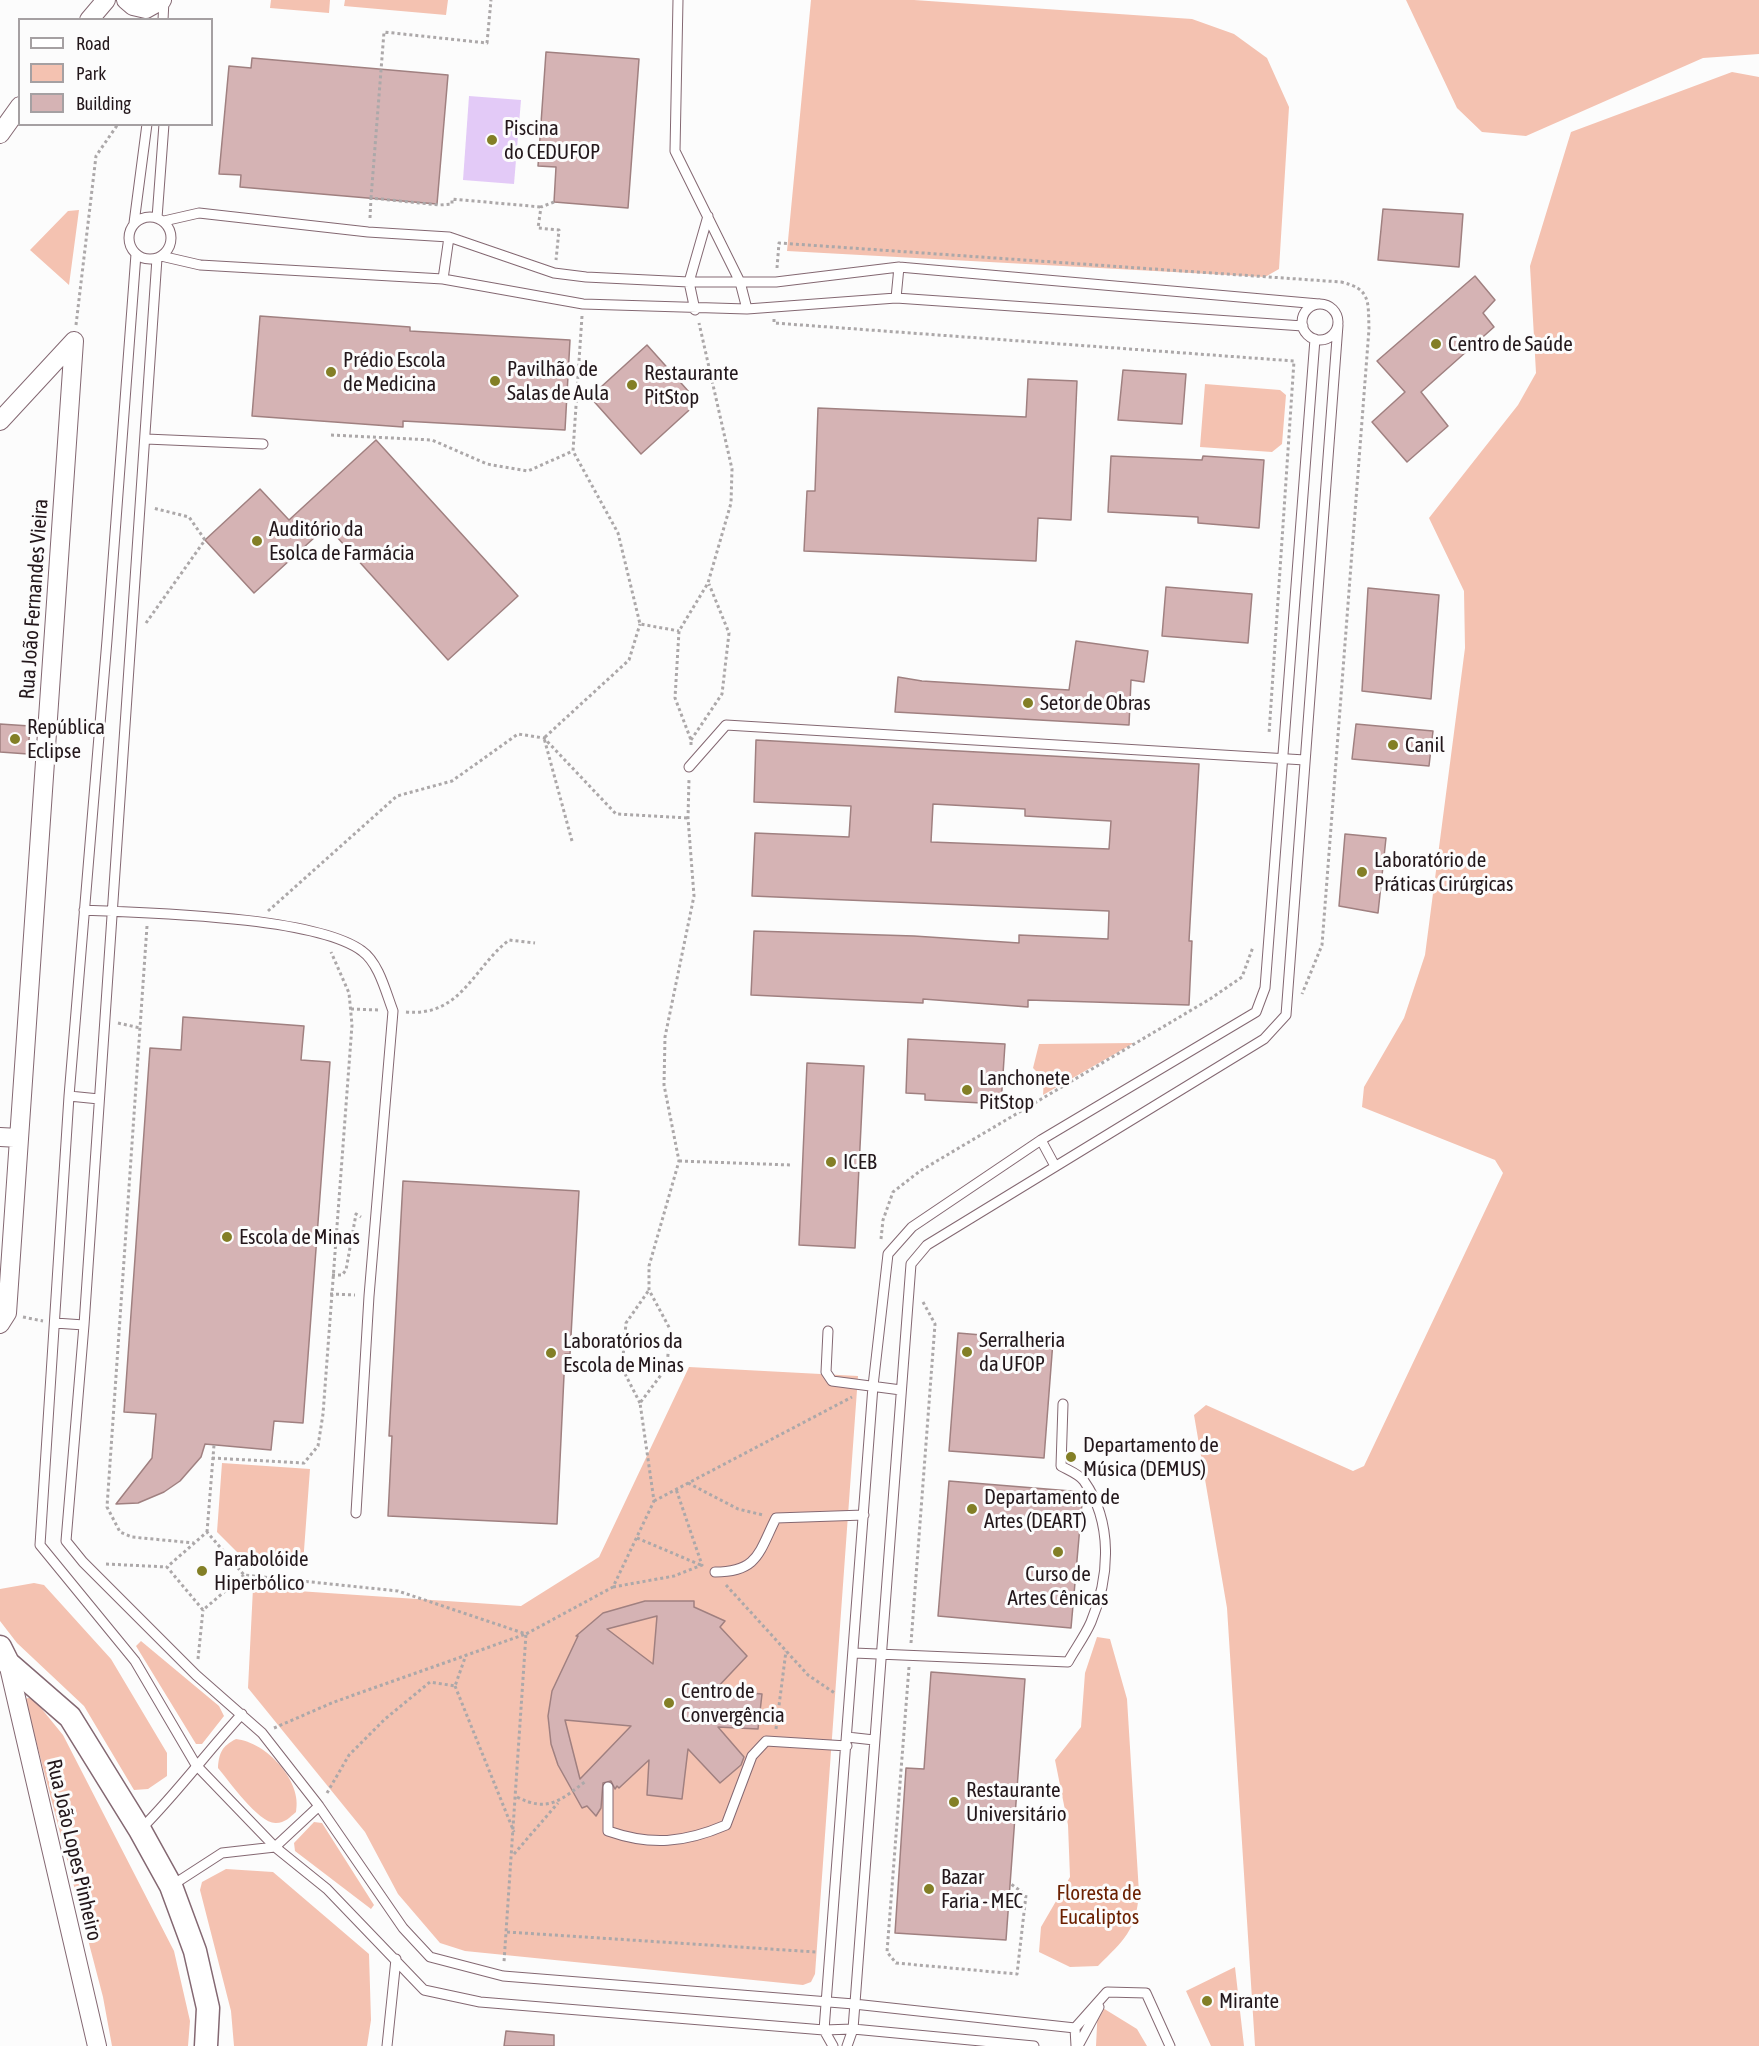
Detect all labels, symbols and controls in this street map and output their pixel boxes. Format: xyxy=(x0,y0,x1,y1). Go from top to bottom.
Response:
legend xyxy=(18,18,213,126)
text: Road xyxy=(76,33,110,54)
text: Park xyxy=(76,63,106,84)
text: Building xyxy=(76,93,131,114)
place label: Piscina do CEDUFOP xyxy=(504,115,600,165)
marker: Piscina do CEDUFOP xyxy=(485,133,499,147)
place label: Centro de Saúde xyxy=(1448,331,1573,357)
marker: Centro de Saúde xyxy=(1429,337,1443,351)
place label: Prédio Escola de Medicina xyxy=(343,347,446,397)
place label: Pavilhão de Salas de Aula xyxy=(507,356,609,406)
place label: Restaurante PitStop xyxy=(644,360,738,410)
marker: Prédio Escola de Medicina xyxy=(324,365,338,379)
marker: Pavilhão de Salas de Aula xyxy=(488,374,502,388)
marker: Restaurante PitStop xyxy=(625,378,639,392)
street label: Rua João Fernandes Vieira xyxy=(14,498,54,700)
place label: Auditório da Esolca de Farmácia xyxy=(269,516,415,566)
marker: Auditório da Esolca de Farmácia xyxy=(250,534,264,548)
place label: Setor de Obras xyxy=(1040,690,1151,716)
marker: Setor de Obras xyxy=(1021,696,1035,710)
place label: República Eclipse xyxy=(27,714,105,764)
marker: República Eclipse xyxy=(8,732,22,746)
place label: Canil xyxy=(1405,732,1445,758)
marker: Canil xyxy=(1386,738,1400,752)
place label: Laboratório de Práticas Cirúrgicas xyxy=(1374,847,1514,897)
marker: Laboratório de Práticas Cirúrgicas xyxy=(1355,865,1369,879)
place label: Lanchonete PitStop xyxy=(979,1065,1070,1115)
marker: Lanchonete PitStop xyxy=(960,1083,974,1097)
place label: ICEB xyxy=(843,1149,877,1175)
marker: ICEB xyxy=(824,1155,838,1169)
place label: Escola de Minas xyxy=(239,1224,360,1250)
marker: Escola de Minas xyxy=(220,1230,234,1244)
place label: Serralheria da UFOP xyxy=(979,1327,1065,1377)
place label: Laboratórios da Escola de Minas xyxy=(563,1328,684,1378)
marker: Serralheria da UFOP xyxy=(960,1345,974,1359)
marker: Laboratórios da Escola de Minas xyxy=(544,1346,558,1360)
place label: Departamento de Música (DEMUS) xyxy=(1083,1432,1219,1482)
marker: Departamento de Música (DEMUS) xyxy=(1064,1450,1078,1464)
place label: Departamento de Artes (DEART) xyxy=(984,1484,1120,1534)
marker: Departamento de Artes (DEART) xyxy=(965,1502,979,1516)
marker: Curso de Artes Cênicas xyxy=(1051,1545,1065,1559)
place label: Parabolóide Hiperbólico xyxy=(214,1546,309,1596)
place label: Curso de Artes Cênicas xyxy=(1008,1561,1108,1611)
marker: Parabolóide Hiperbólico xyxy=(195,1564,209,1578)
place label: Centro de Convergência xyxy=(681,1678,785,1728)
marker: Centro de Convergência xyxy=(662,1696,676,1710)
street label: Rua João Lopes Pinheiro xyxy=(41,1757,107,1943)
place label: Restaurante Universitário xyxy=(966,1777,1067,1827)
marker: Restaurante Universitário xyxy=(947,1795,961,1809)
place label: Bazar Faria - MEC xyxy=(941,1864,1023,1914)
park label: Floresta de Eucaliptos xyxy=(1056,1880,1142,1930)
marker: Bazar Faria - MEC xyxy=(922,1882,936,1896)
place label: Mirante xyxy=(1219,1988,1279,2014)
marker: Mirante xyxy=(1200,1994,1214,2008)

